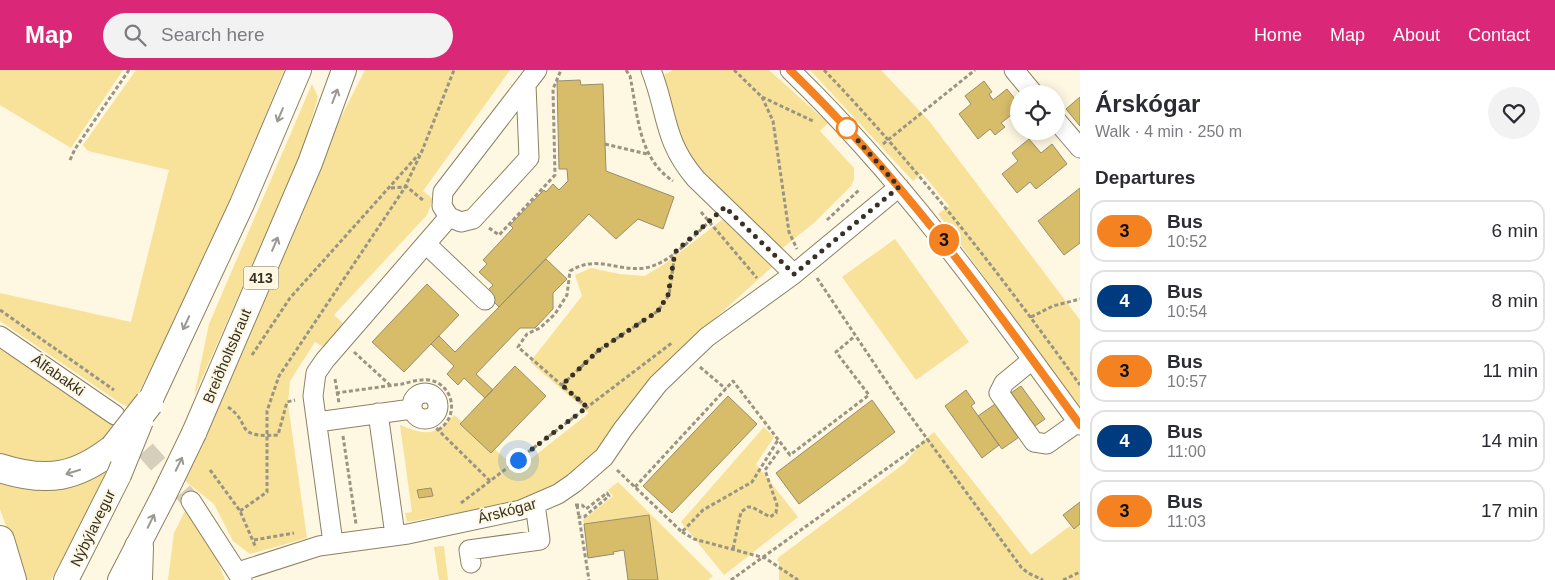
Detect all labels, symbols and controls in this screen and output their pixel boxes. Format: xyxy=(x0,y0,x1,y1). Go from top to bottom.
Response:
search box xyxy=(103,13,453,58)
text: Map xyxy=(25,21,73,48)
icon: search xyxy=(121,21,149,49)
text: Search here xyxy=(161,24,265,45)
text: Home xyxy=(1254,25,1302,45)
text: Map xyxy=(1330,25,1365,45)
text: About xyxy=(1393,25,1440,45)
text: Contact xyxy=(1468,25,1530,45)
map controls xyxy=(1010,85,1065,140)
button: locate xyxy=(1010,85,1065,140)
button: heart xyxy=(1488,87,1540,139)
one-way arrow xyxy=(331,89,340,104)
text: Árskógar xyxy=(1095,90,1200,117)
one-way arrow xyxy=(274,107,284,122)
unlabelled marker xyxy=(836,117,858,139)
text: Walk · 4 min · 250 m xyxy=(1095,123,1242,140)
text: Departures xyxy=(1095,167,1195,188)
text: Bus xyxy=(1167,211,1203,232)
text: 6 min xyxy=(1492,220,1538,241)
text: 3 xyxy=(1119,221,1130,241)
line badge: 3 xyxy=(928,224,960,256)
text: 3 xyxy=(939,230,949,250)
text: 10:52 xyxy=(1167,233,1207,250)
one-way arrow xyxy=(271,237,281,252)
road number: 413 xyxy=(244,267,278,290)
text: Bus xyxy=(1167,281,1203,302)
text: 8 min xyxy=(1492,290,1538,311)
text: 4 xyxy=(1119,291,1130,311)
text: 10:54 xyxy=(1167,303,1207,320)
street label: Breiðholtsbraut xyxy=(199,305,254,406)
one-way arrow xyxy=(181,316,191,331)
street label: Álfabakki xyxy=(28,350,88,399)
text: Bus xyxy=(1167,351,1203,372)
text: 11 min xyxy=(1482,360,1538,381)
text: 3 xyxy=(1119,361,1130,381)
text: 10:57 xyxy=(1167,373,1207,390)
text: Bus xyxy=(1167,421,1203,442)
text: 14 min xyxy=(1481,430,1538,451)
text: 4 xyxy=(1119,431,1130,451)
text: 11:00 xyxy=(1167,443,1206,460)
your location xyxy=(506,448,531,473)
one-way arrow xyxy=(175,457,184,472)
one-way arrow xyxy=(65,468,81,478)
street label: Nýbýlavegur xyxy=(67,487,118,569)
text: Bus xyxy=(1167,491,1203,512)
street label: Árskógar xyxy=(476,495,538,526)
text: 17 min xyxy=(1481,500,1538,521)
text: 3 xyxy=(1119,501,1130,521)
text: 11:03 xyxy=(1167,513,1206,530)
one-way arrow xyxy=(147,514,156,529)

